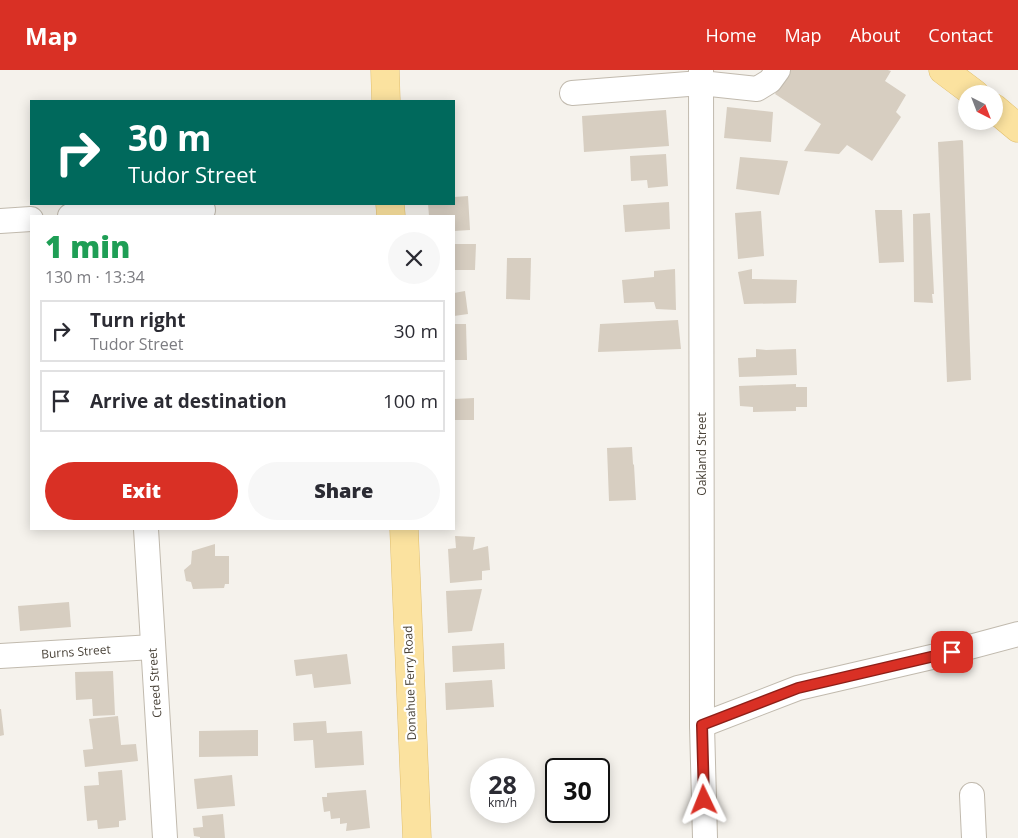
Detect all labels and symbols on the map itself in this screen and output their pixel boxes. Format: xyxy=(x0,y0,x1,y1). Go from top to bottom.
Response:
north arrow xyxy=(958,85,1002,130)
street label: Oakland Street xyxy=(693,412,710,496)
street label: Donahue Ferry Road xyxy=(399,625,420,741)
pin xyxy=(931,631,973,673)
street label: Burns Street xyxy=(41,641,111,662)
street label: Creed Street xyxy=(144,648,165,719)
speed limit sign: 30 xyxy=(545,758,610,823)
position arrow xyxy=(677,773,729,825)

